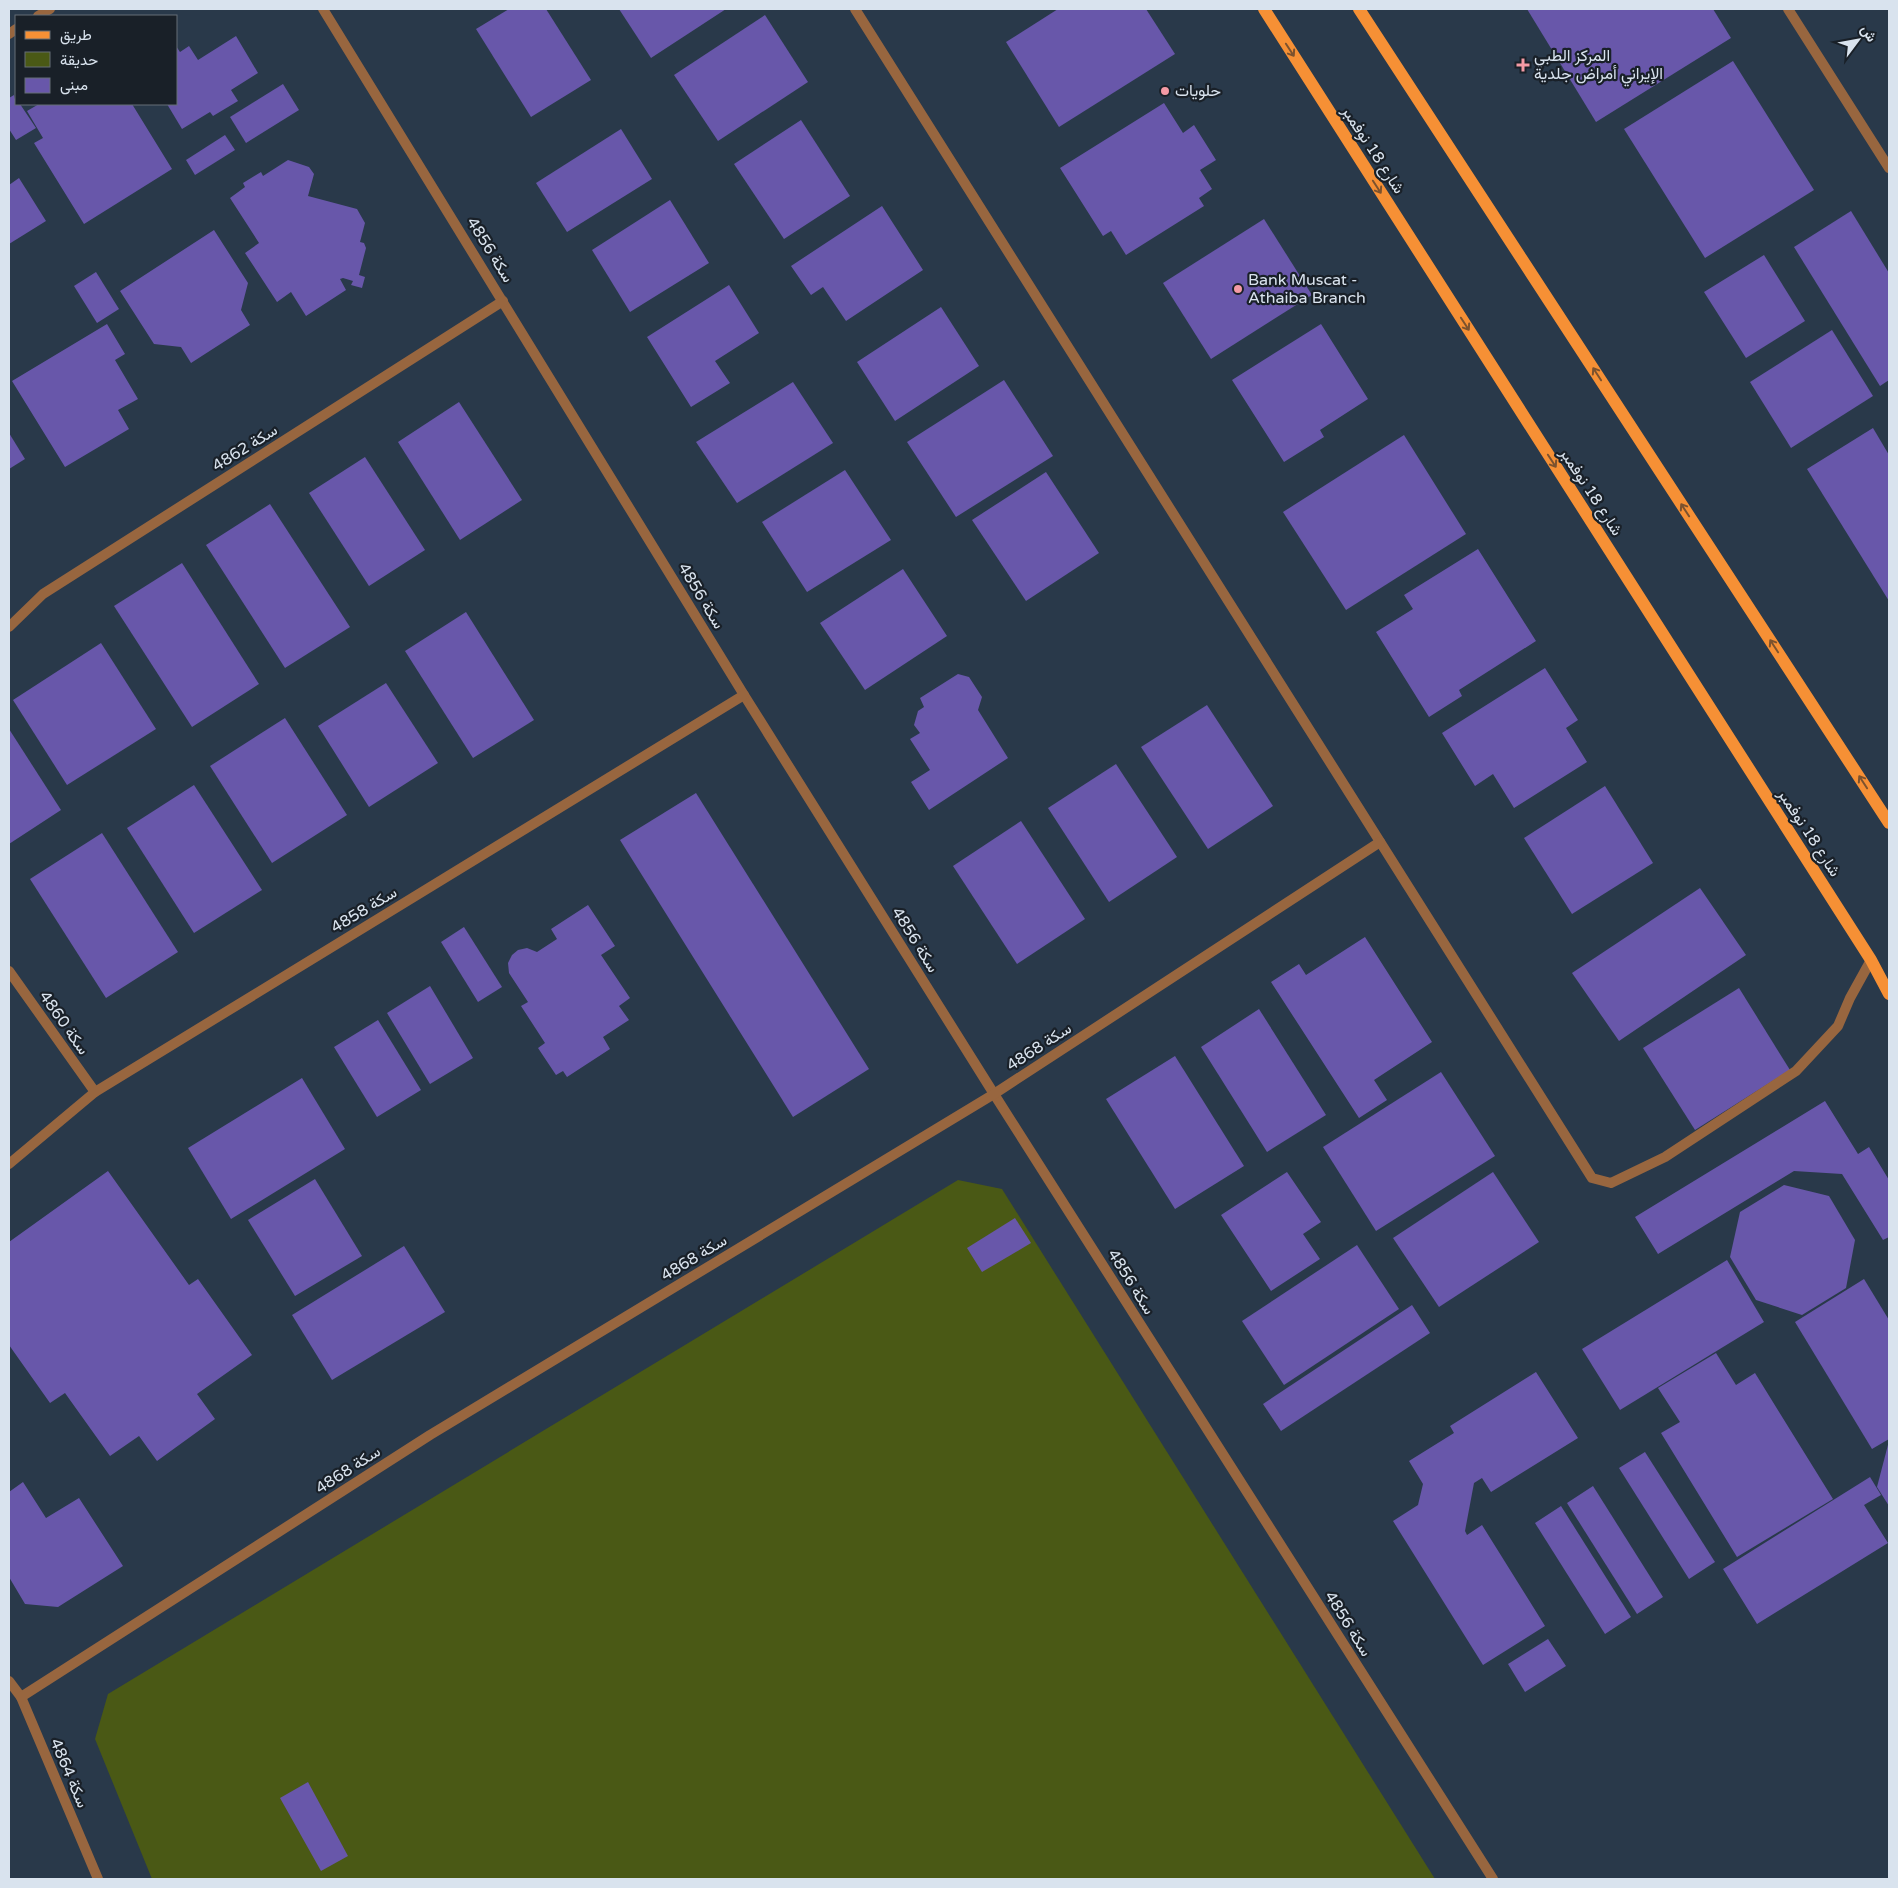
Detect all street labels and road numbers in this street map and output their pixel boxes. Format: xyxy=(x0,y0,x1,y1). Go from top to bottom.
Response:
street label: شارع 18 نوفمبر xyxy=(1336,102,1409,198)
street label: سكة 4856 xyxy=(462,214,518,286)
street label: سكة 4862 xyxy=(209,420,281,476)
street label: شارع 18 نوفمبر xyxy=(1554,444,1627,540)
street label: سكة 4856 xyxy=(674,559,728,633)
street label: شارع 18 نوفمبر xyxy=(1772,785,1845,881)
street label: سكة 4858 xyxy=(327,883,401,937)
street label: سكة 4856 xyxy=(887,904,943,976)
street label: سكة 4860 xyxy=(35,987,93,1059)
street label: سكة 4868 xyxy=(1003,1019,1075,1075)
street label: سكة 4868 xyxy=(657,1231,731,1285)
street label: سكة 4856 xyxy=(1103,1246,1159,1318)
street label: سكة 4868 xyxy=(312,1442,384,1498)
street label: سكة 4856 xyxy=(1320,1588,1376,1660)
street label: سكة 4864 xyxy=(45,1735,93,1811)

